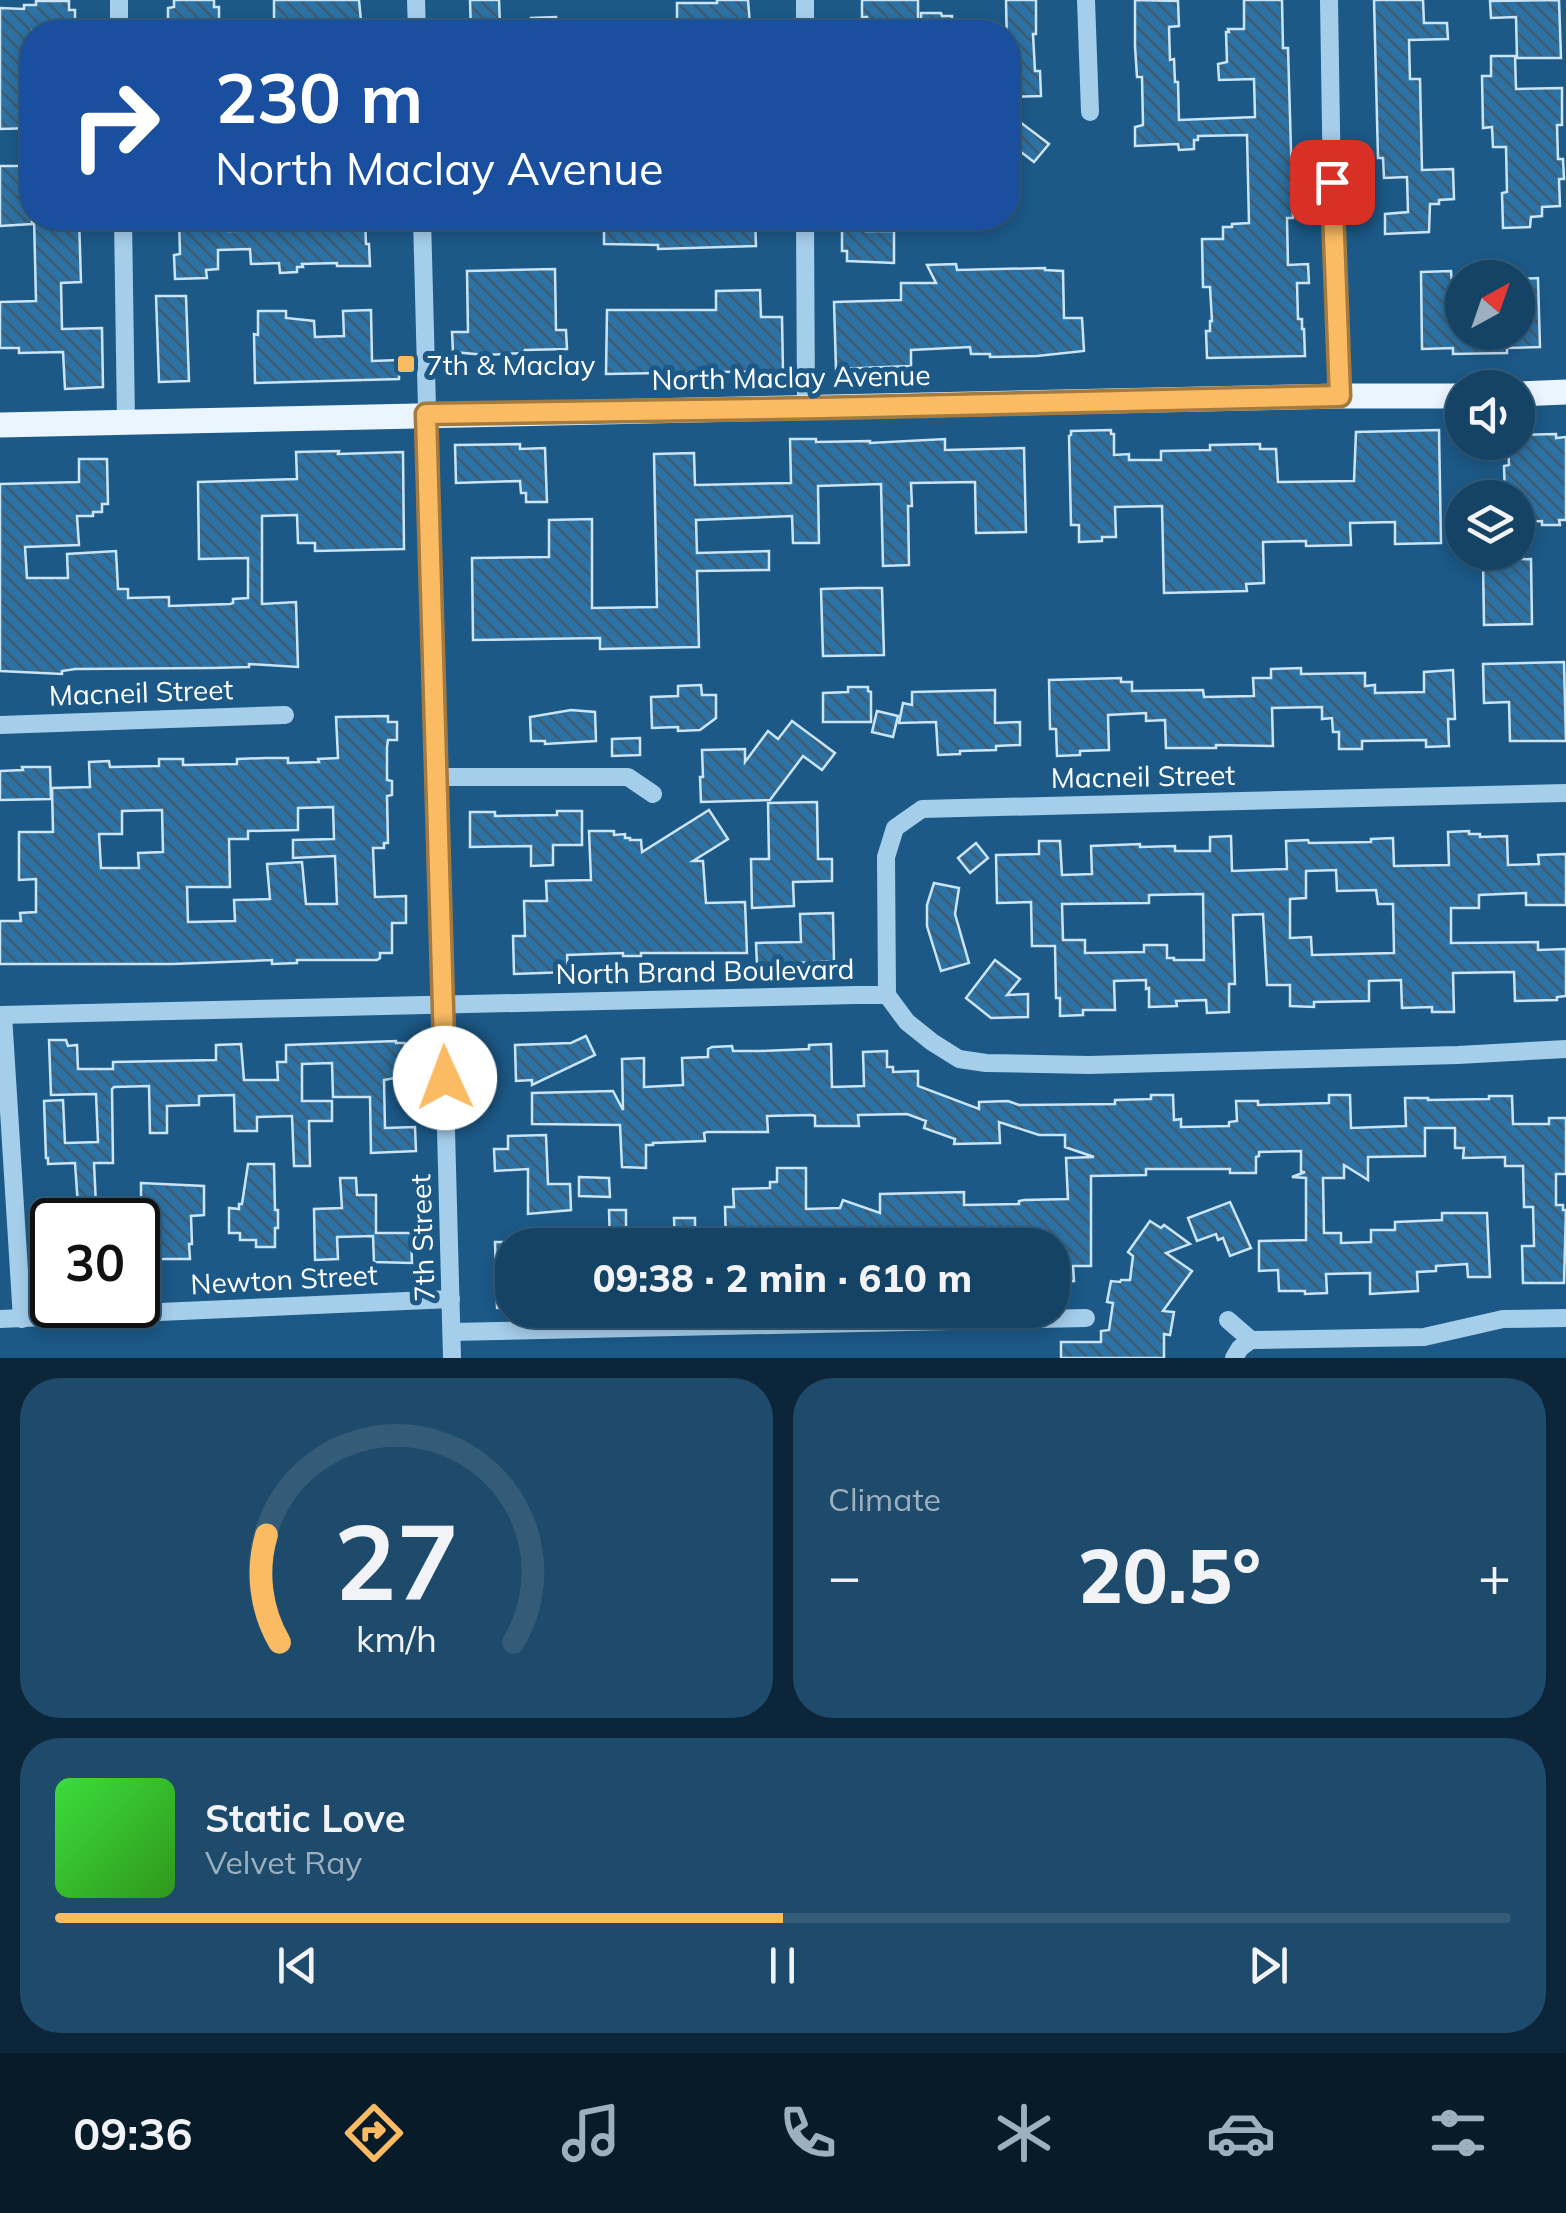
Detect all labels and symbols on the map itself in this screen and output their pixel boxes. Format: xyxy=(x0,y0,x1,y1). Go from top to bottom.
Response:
pin xyxy=(1290,140,1375,225)
north arrow xyxy=(1445,260,1535,350)
place label: 7th & Maclay xyxy=(426,347,595,382)
marker: 7th & Maclay xyxy=(395,353,417,375)
street label: North Maclay Avenue xyxy=(651,357,931,397)
street label: Macneil Street xyxy=(48,671,234,713)
street label: Macneil Street xyxy=(1051,757,1236,795)
street label: North Brand Boulevard xyxy=(555,951,855,991)
position arrow xyxy=(393,1026,497,1130)
street label: 7th Street xyxy=(402,1173,442,1302)
speed limit sign: 30 xyxy=(30,1198,160,1328)
street label: Newton Street xyxy=(190,1257,379,1301)

